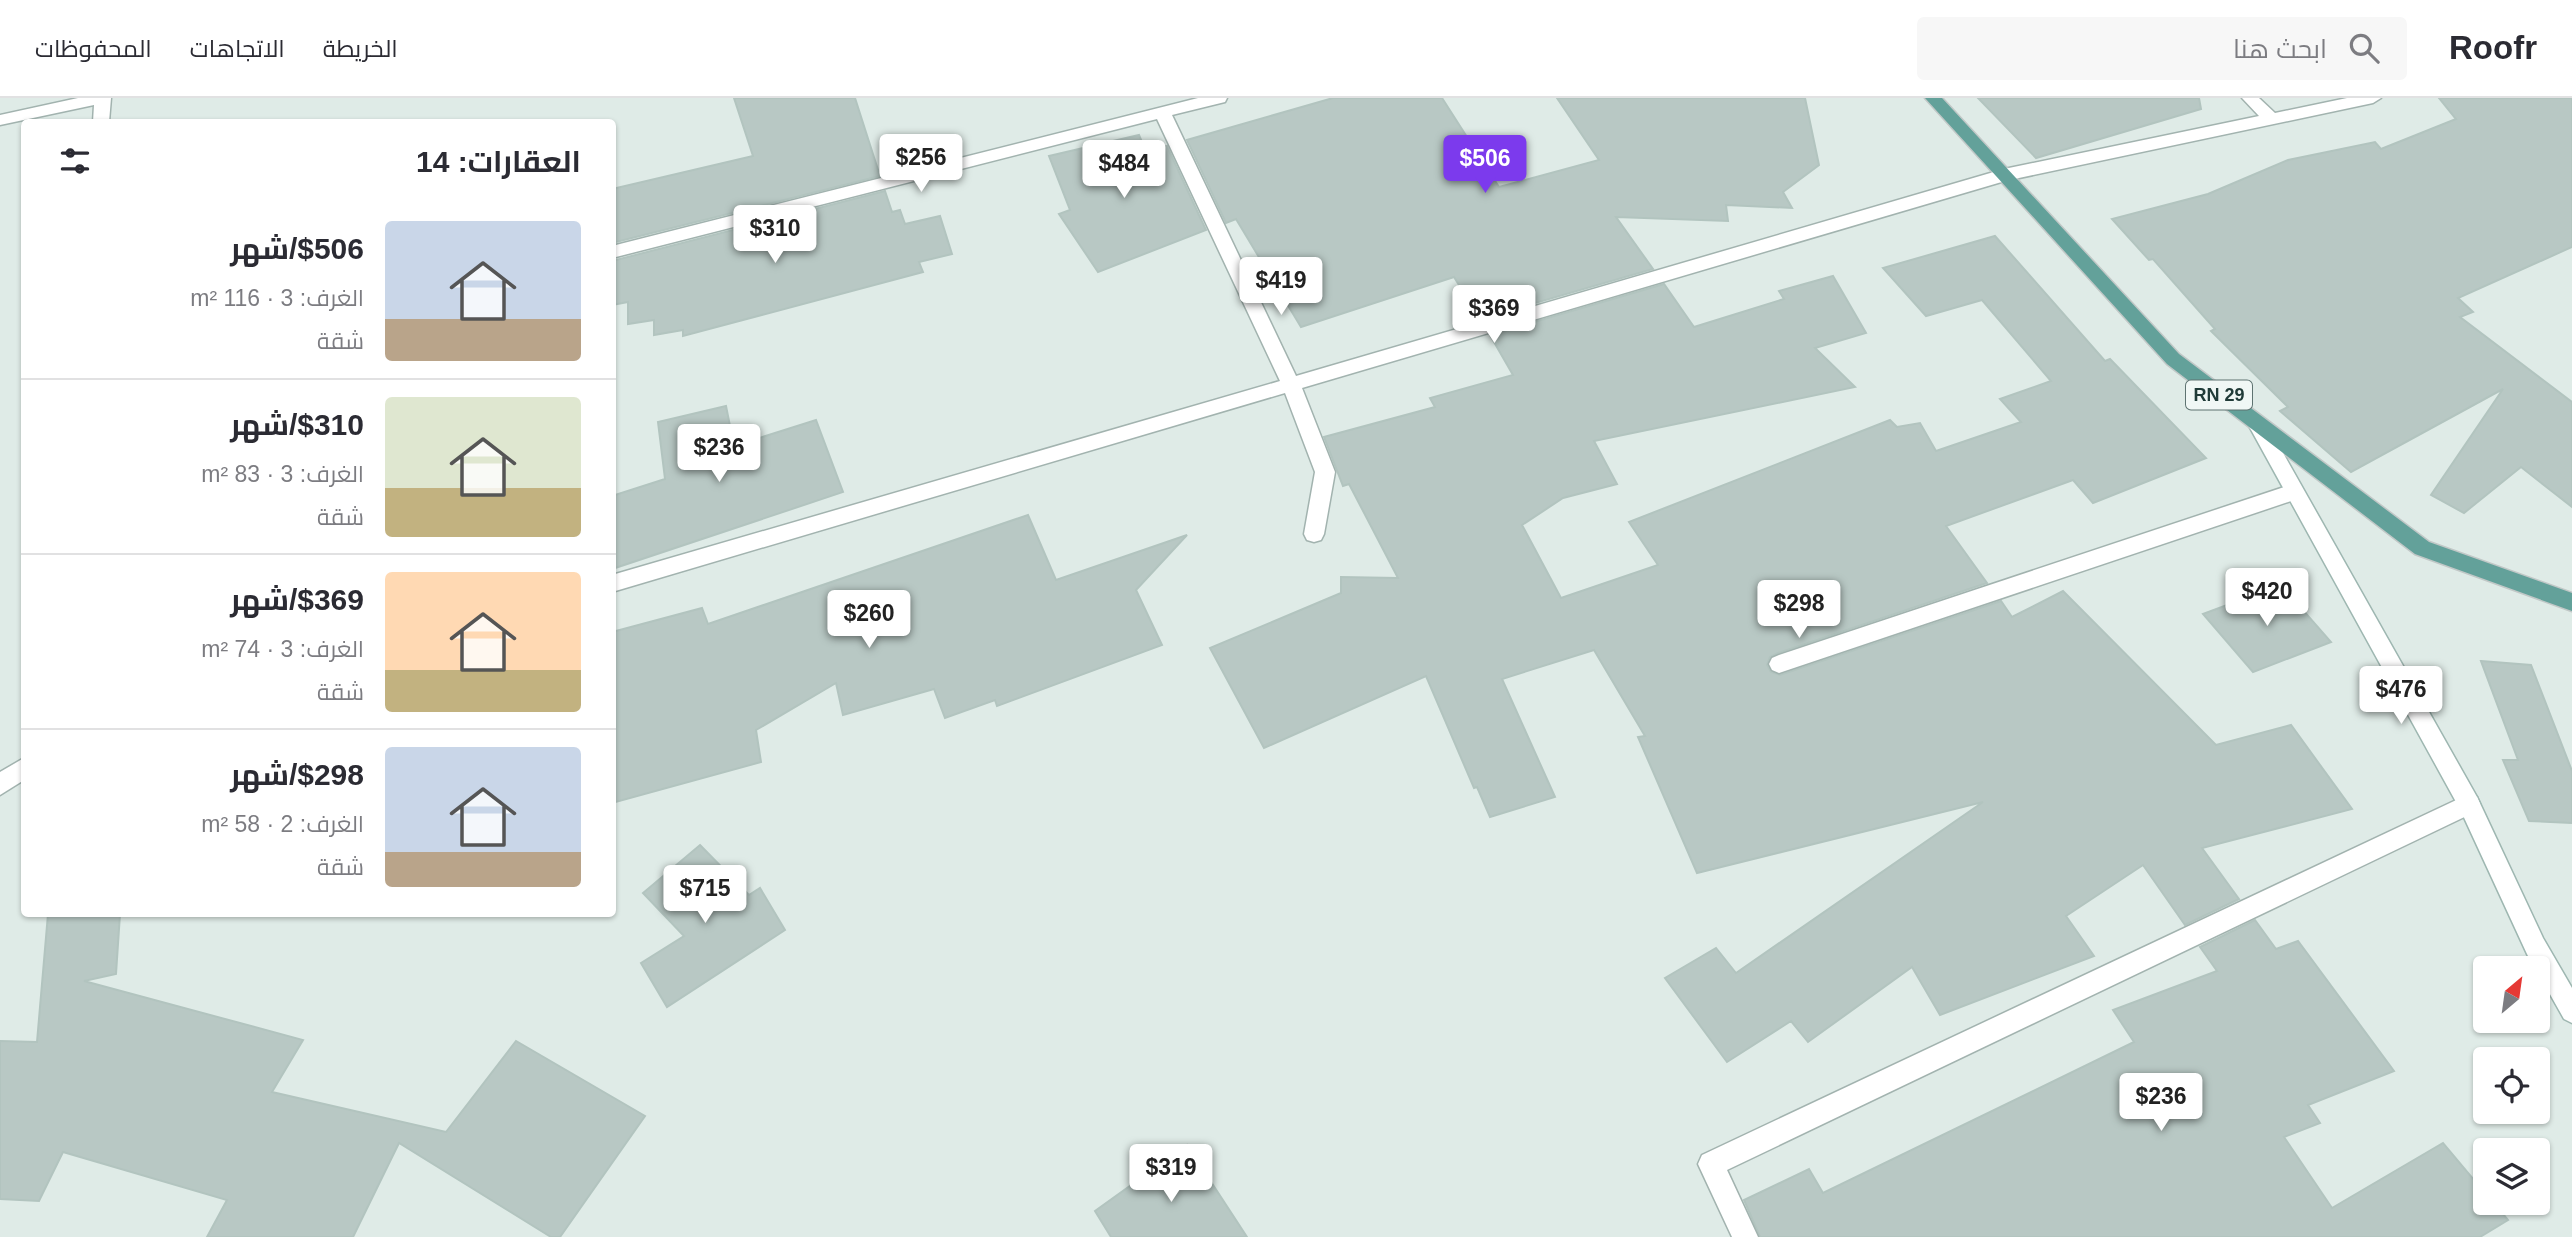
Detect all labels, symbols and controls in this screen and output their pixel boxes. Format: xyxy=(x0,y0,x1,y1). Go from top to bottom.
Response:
search box xyxy=(1917,17,2407,80)
icon: search xyxy=(2345,29,2383,67)
text: Roofr xyxy=(2449,29,2537,66)
text: ابحث هنا xyxy=(2233,34,2327,64)
text: المحفوظات xyxy=(35,35,152,62)
text: الاتجاهات xyxy=(190,35,285,62)
text: الخريطة xyxy=(323,35,398,62)
pin: $256 xyxy=(880,134,962,194)
pin: $506 xyxy=(1444,136,1526,195)
pin: $484 xyxy=(1083,140,1165,200)
icon: filters xyxy=(56,142,94,180)
text: $256 xyxy=(895,144,947,170)
text: العقارات: 14 xyxy=(416,145,581,178)
text: $506 xyxy=(1459,145,1511,171)
text: $484 xyxy=(1098,150,1150,176)
pin: $310 xyxy=(734,206,816,265)
text: $310 xyxy=(749,215,801,241)
text: $506/شهر xyxy=(230,232,364,265)
icon: home xyxy=(441,249,525,333)
pin: $419 xyxy=(1240,258,1322,317)
text: $419 xyxy=(1255,267,1307,293)
text: الغرف: 3 · 116 m² xyxy=(190,285,364,311)
pin: $369 xyxy=(1453,286,1535,345)
text: $369 xyxy=(1468,295,1520,321)
text: شقة xyxy=(317,328,364,354)
road number: RN 29 xyxy=(2186,380,2252,410)
text: $310/شهر xyxy=(230,408,364,441)
pin: $236 xyxy=(678,424,760,484)
icon: home xyxy=(441,425,525,509)
text: $236 xyxy=(693,434,745,460)
text: الغرف: 3 · 83 m² xyxy=(201,461,364,487)
text: شقة xyxy=(317,504,364,530)
pin: $420 xyxy=(2226,568,2308,628)
text: $420 xyxy=(2241,578,2293,604)
pin: $298 xyxy=(1758,580,1840,640)
text: $369/شهر xyxy=(230,583,364,616)
pin: $260 xyxy=(828,590,910,650)
text: $298 xyxy=(1773,590,1825,616)
icon: home xyxy=(441,600,525,684)
text: $260 xyxy=(843,600,895,626)
text: الغرف: 3 · 74 m² xyxy=(201,636,364,662)
pin: $476 xyxy=(2360,666,2442,726)
text: $476 xyxy=(2375,676,2427,702)
text: شقة xyxy=(317,679,364,705)
text: $298/شهر xyxy=(230,758,364,791)
icon: home xyxy=(441,775,525,859)
text: الغرف: 2 · 58 m² xyxy=(201,811,364,837)
text: شقة xyxy=(317,854,364,880)
pin: $715 xyxy=(664,866,746,925)
text: $715 xyxy=(679,875,731,901)
north arrow xyxy=(2473,956,2550,1032)
map controls xyxy=(2473,956,2550,1215)
button: locate xyxy=(2473,1047,2550,1124)
pin: $236 xyxy=(2120,1074,2202,1133)
text: $236 xyxy=(2135,1083,2187,1109)
button: layers xyxy=(2473,1138,2550,1215)
pin: $319 xyxy=(1130,1144,1212,1204)
text: $319 xyxy=(1145,1154,1197,1180)

